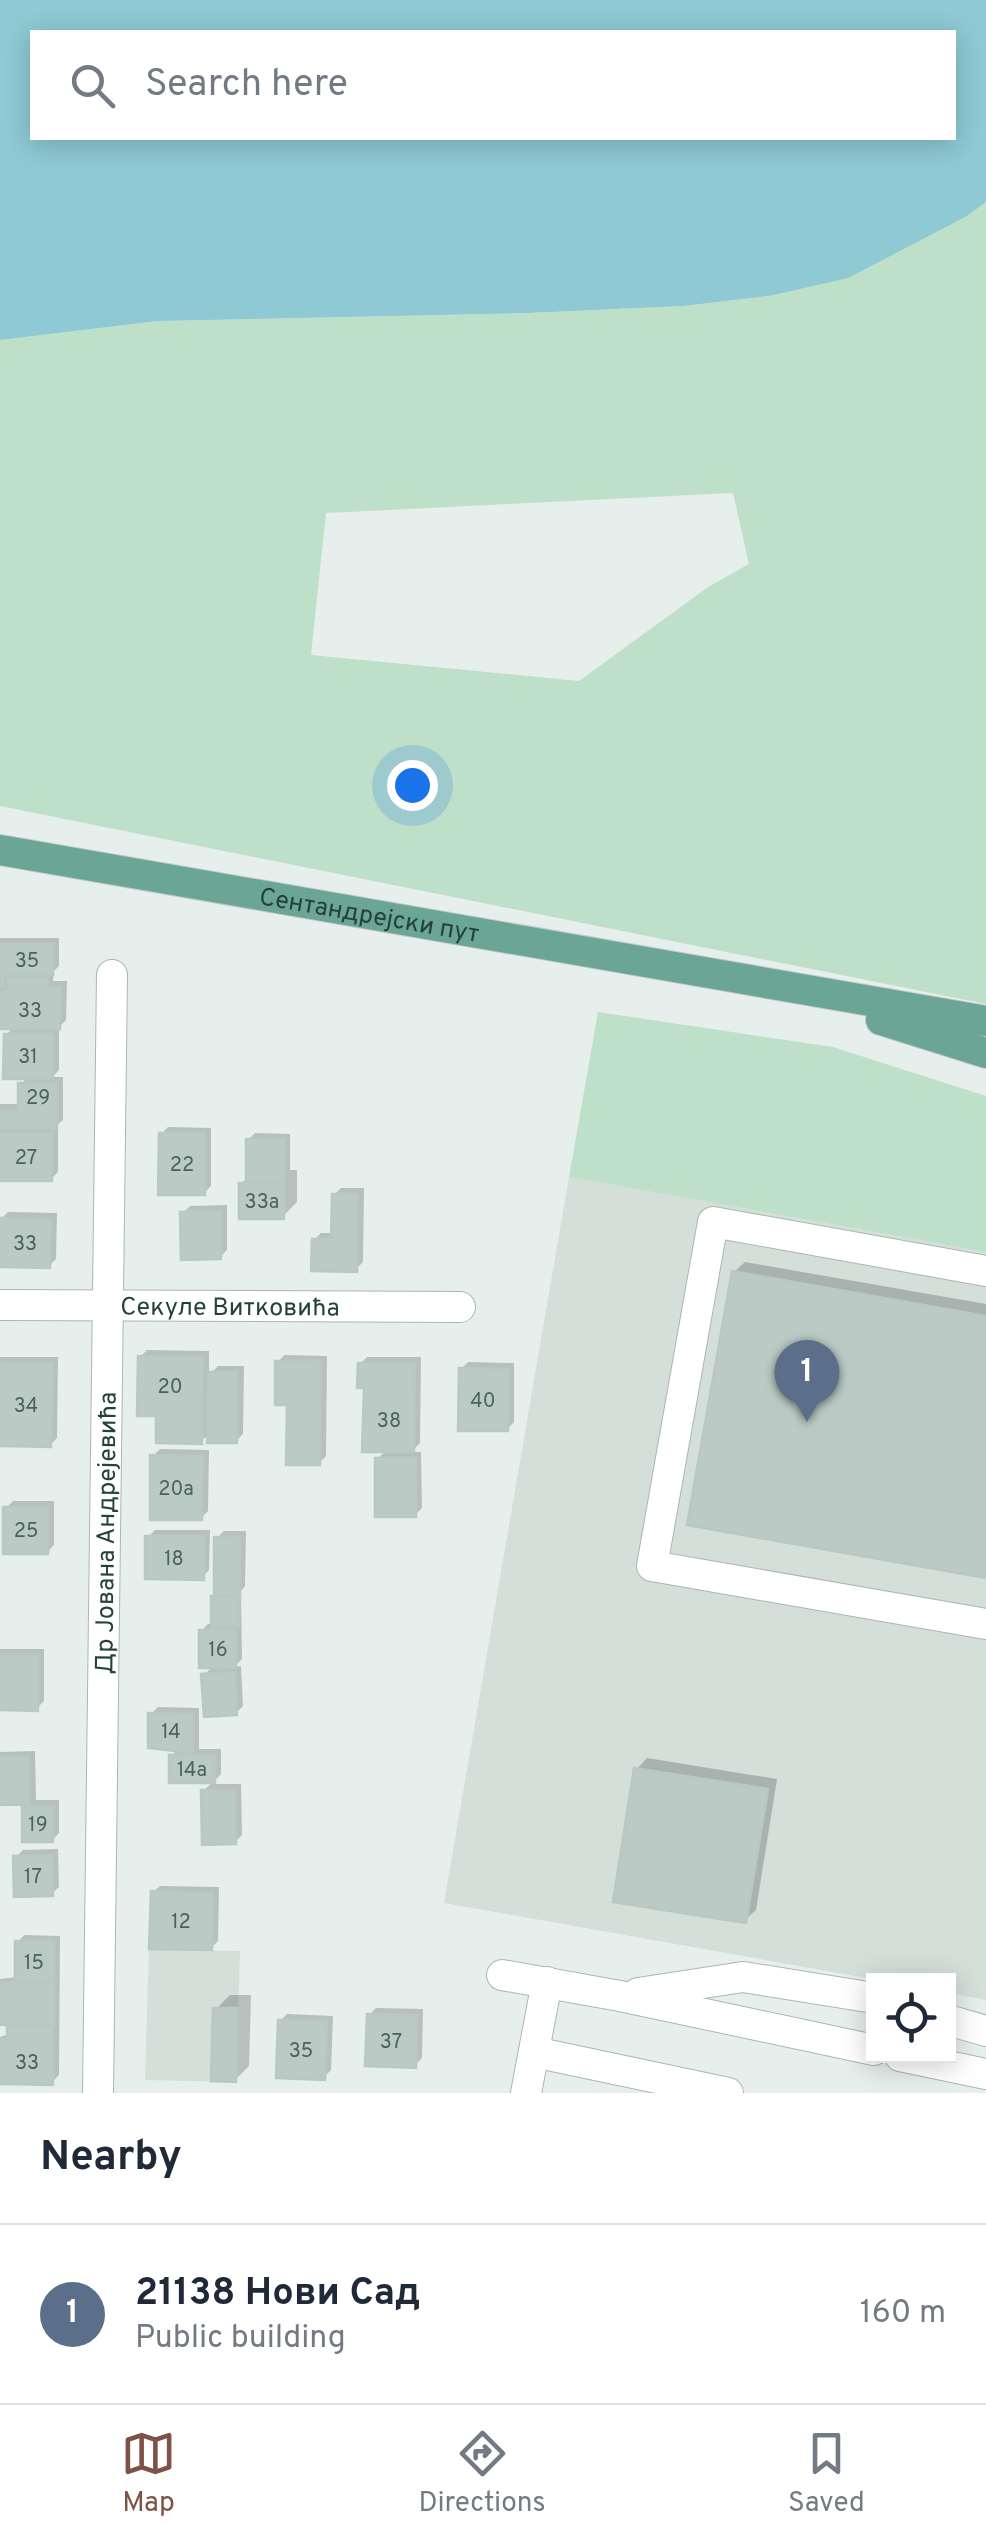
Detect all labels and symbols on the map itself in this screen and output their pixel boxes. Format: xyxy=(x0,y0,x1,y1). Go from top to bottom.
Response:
your location xyxy=(387,760,438,811)
street label: Сентандрејски пут xyxy=(256,882,481,952)
house number: 35 xyxy=(15,949,39,975)
house number: 33 xyxy=(18,999,42,1025)
house number: 31 xyxy=(18,1045,38,1071)
house number: 29 xyxy=(26,1086,50,1112)
house number: 27 xyxy=(15,1146,37,1172)
house number: 22 xyxy=(170,1153,194,1179)
house number: 33a xyxy=(245,1190,279,1216)
house number: 33 xyxy=(13,1232,37,1258)
street label: Секуле Витковића xyxy=(120,1293,340,1325)
pin: 1 xyxy=(774,1340,840,1422)
house number: 20 xyxy=(157,1375,183,1401)
house number: 40 xyxy=(470,1389,496,1415)
street label: Др Јована Андрејевића xyxy=(90,1392,126,1675)
house number: 34 xyxy=(14,1394,38,1420)
house number: 38 xyxy=(377,1409,401,1435)
house number: 20a xyxy=(158,1477,194,1503)
house number: 25 xyxy=(14,1519,38,1545)
house number: 18 xyxy=(164,1547,184,1573)
house number: 16 xyxy=(208,1638,228,1664)
house number: 14 xyxy=(161,1720,181,1746)
house number: 14a xyxy=(177,1758,207,1784)
house number: 19 xyxy=(28,1813,48,1839)
house number: 17 xyxy=(24,1865,42,1891)
house number: 12 xyxy=(171,1910,191,1936)
house number: 15 xyxy=(24,1951,44,1977)
house number: 37 xyxy=(380,2030,402,2056)
house number: 35 xyxy=(289,2039,313,2065)
house number: 33 xyxy=(15,2051,39,2077)

